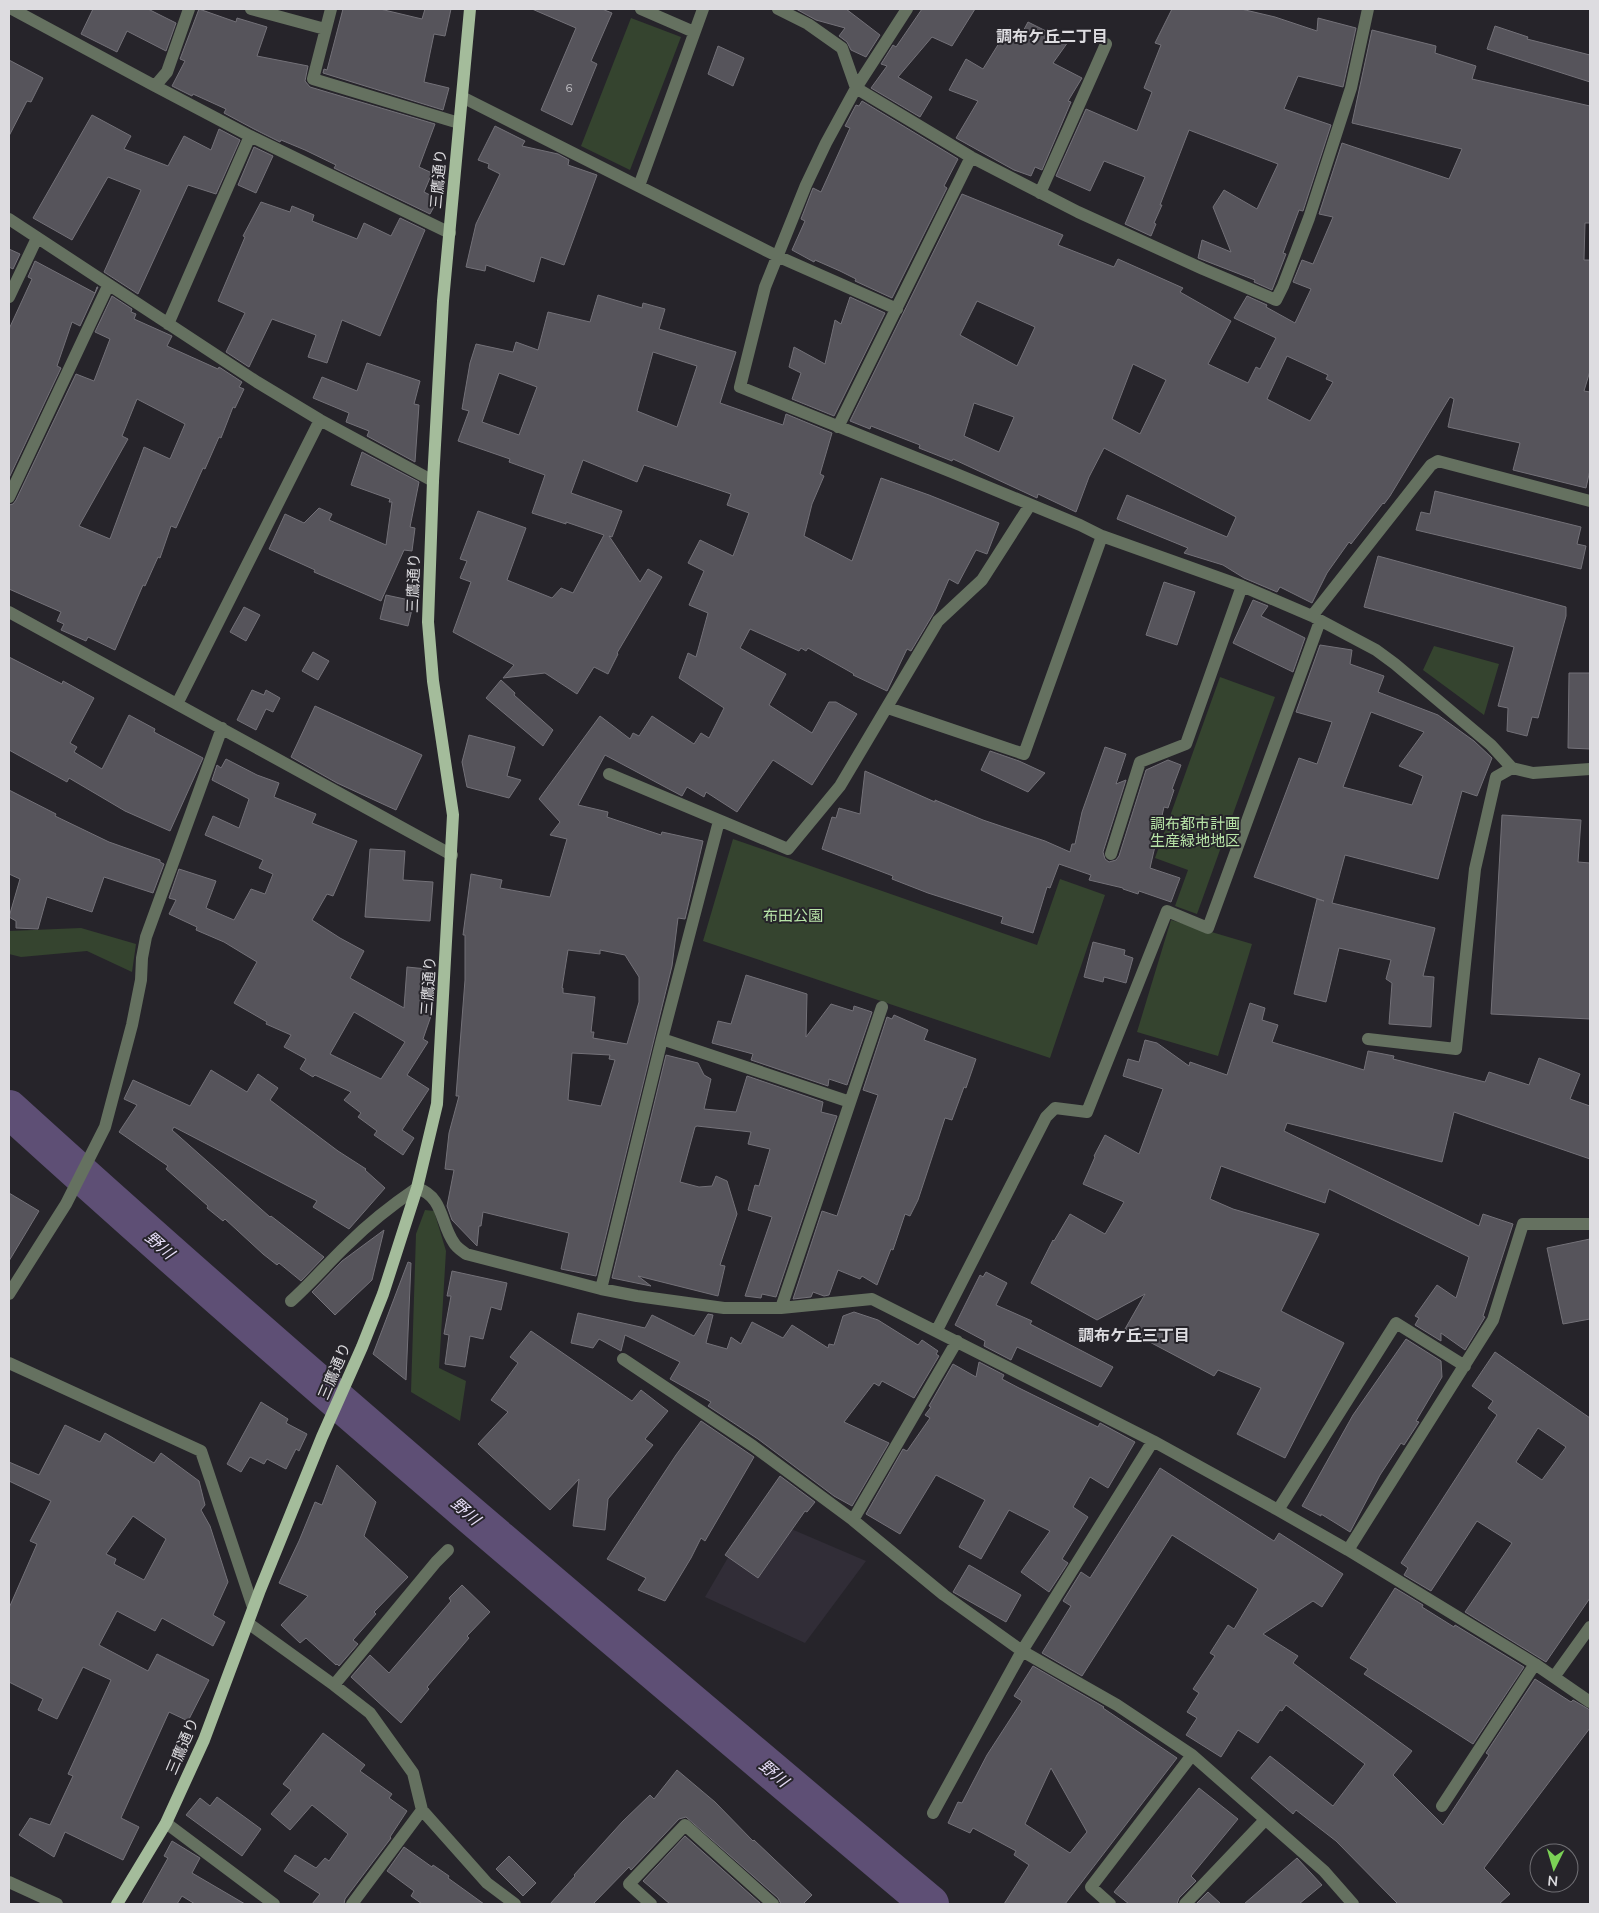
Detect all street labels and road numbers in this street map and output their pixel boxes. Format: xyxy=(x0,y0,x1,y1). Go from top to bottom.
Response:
street label: 三鷹通り xyxy=(426,148,450,210)
street label: 三鷹通り xyxy=(402,553,424,613)
street label: 三鷹通り xyxy=(416,955,440,1017)
street label: 三鷹通り xyxy=(314,1340,354,1402)
street label: 三鷹通り xyxy=(162,1715,202,1777)

